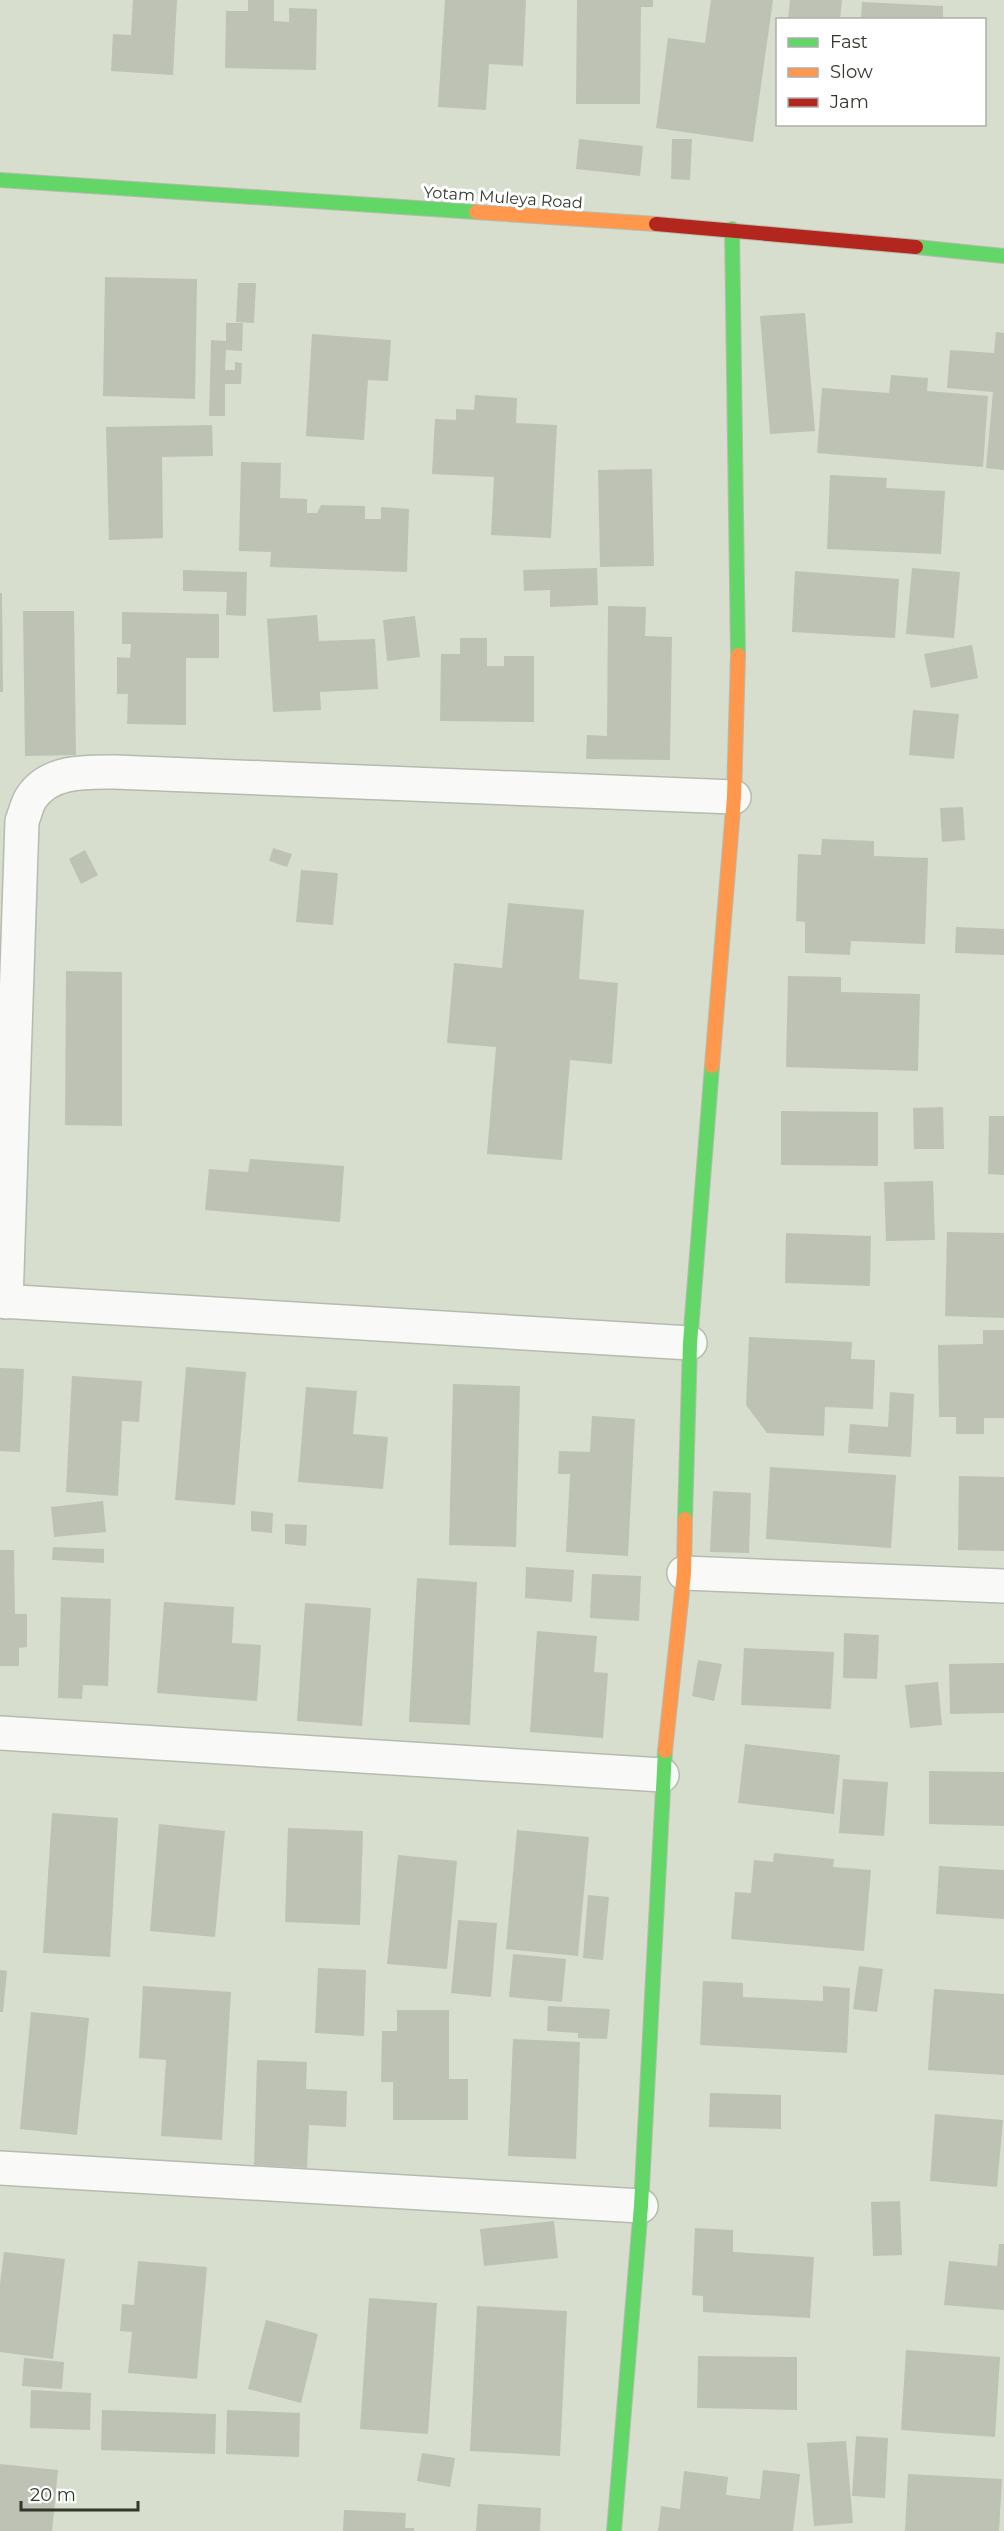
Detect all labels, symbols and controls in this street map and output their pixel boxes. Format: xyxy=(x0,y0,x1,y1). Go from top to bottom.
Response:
legend xyxy=(776,18,986,126)
text: Fast xyxy=(830,31,868,53)
text: Slow xyxy=(830,61,873,83)
text: Jam xyxy=(829,91,869,113)
street label: Yotam Muleya Road xyxy=(423,182,583,213)
scale bar xyxy=(21,2474,138,2512)
text: 20 m xyxy=(30,2484,76,2506)

